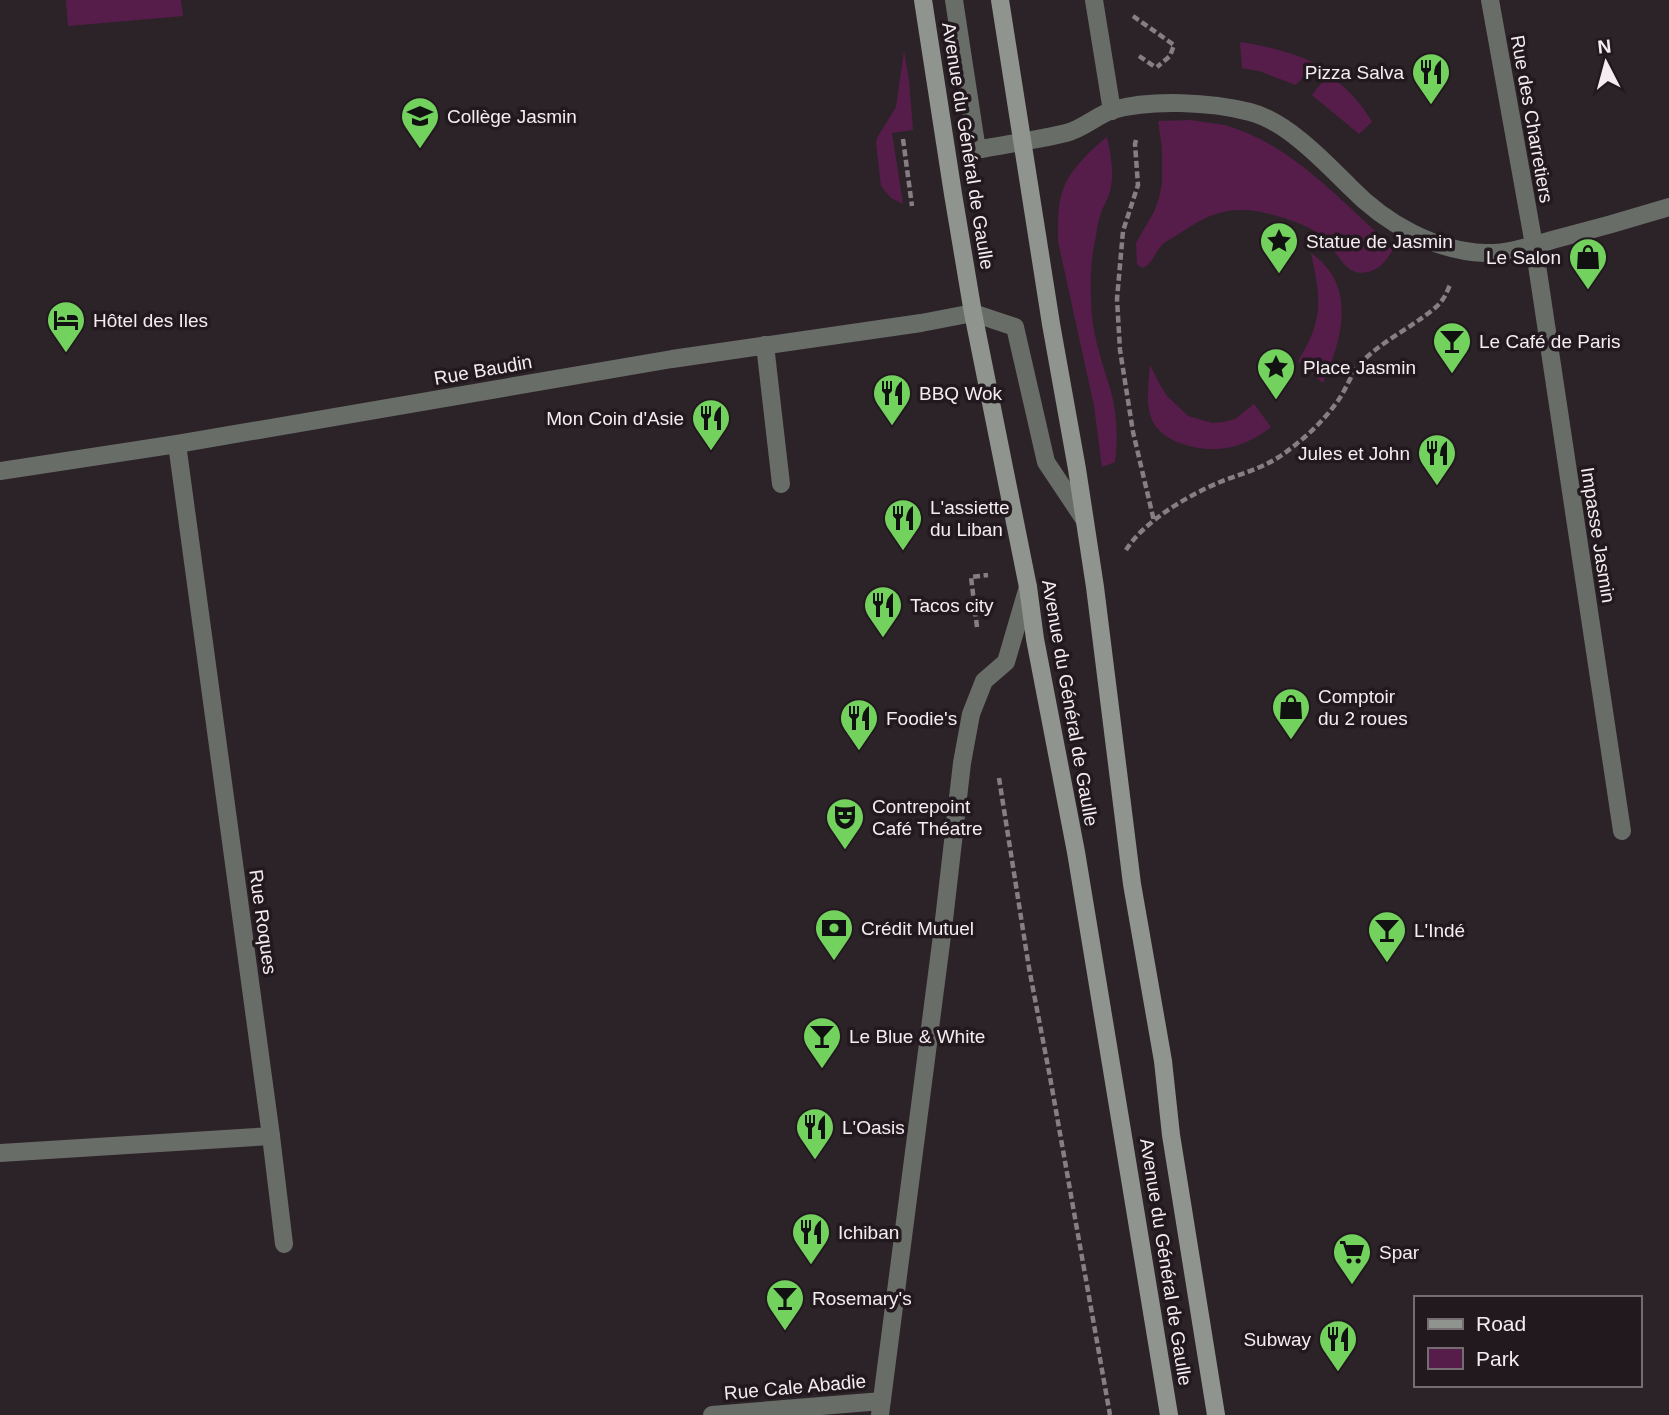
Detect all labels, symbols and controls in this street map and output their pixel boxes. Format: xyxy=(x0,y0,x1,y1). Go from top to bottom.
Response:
street label: Avenue du Général de Gaulle xyxy=(938,21,998,271)
north arrow xyxy=(1571,28,1641,98)
street label: Rue des Charretiers xyxy=(1507,33,1557,205)
text: N xyxy=(1596,35,1612,58)
restaurant icon: Pizza Salva xyxy=(1410,51,1452,106)
place label: Pizza Salva xyxy=(1305,62,1404,83)
school or university icon: Collège Jasmin xyxy=(399,95,441,150)
place label: Collège Jasmin xyxy=(447,106,577,127)
place icon: Statue de Jasmin xyxy=(1258,220,1300,275)
place label: Statue de Jasmin xyxy=(1306,231,1453,252)
shop icon: Le Salon xyxy=(1567,236,1609,291)
place label: Le Salon xyxy=(1486,247,1561,268)
hotel icon: Hôtel des Iles xyxy=(45,299,87,354)
place label: Hôtel des Iles xyxy=(93,310,208,331)
bar icon: Le Café de Paris xyxy=(1431,320,1473,375)
place label: Le Café de Paris xyxy=(1479,331,1621,352)
place icon: Place Jasmin xyxy=(1255,346,1297,401)
street label: Rue Baudin xyxy=(432,351,534,389)
place label: Place Jasmin xyxy=(1303,357,1416,378)
restaurant icon: BBQ Wok xyxy=(871,372,913,427)
place label: BBQ Wok xyxy=(919,383,1003,404)
restaurant icon: Mon Coin d'Asie xyxy=(690,397,732,452)
place label: Mon Coin d'Asie xyxy=(546,408,684,429)
restaurant icon: Jules et John xyxy=(1416,432,1458,487)
place label: Jules et John xyxy=(1298,443,1410,464)
street label: Impasse Jasmin xyxy=(1577,466,1619,604)
restaurant icon: L'assiette du Liban xyxy=(882,497,924,552)
place label: L'assiette du Liban xyxy=(930,497,1010,540)
street label: Avenue du Général de Gaulle xyxy=(1038,578,1102,828)
restaurant icon: Tacos city xyxy=(862,584,904,639)
place label: Tacos city xyxy=(910,595,994,616)
shop icon: Comptoir du 2 roues xyxy=(1270,686,1312,741)
place label: Comptoir du 2 roues xyxy=(1318,686,1408,729)
restaurant icon: Foodie's xyxy=(838,697,880,752)
place label: Foodie's xyxy=(886,708,957,729)
theatre icon: Contrepoint Café Théatre xyxy=(824,796,866,851)
place label: Contrepoint Café Théatre xyxy=(872,796,983,839)
street label: Rue Roques xyxy=(245,868,281,976)
bank icon: Crédit Mutuel xyxy=(813,907,855,962)
bar icon: L'Indé xyxy=(1366,909,1408,964)
place label: Crédit Mutuel xyxy=(861,918,974,939)
place label: L'Indé xyxy=(1414,920,1465,941)
bar icon: Le Blue & White xyxy=(801,1015,843,1070)
place label: Le Blue & White xyxy=(849,1026,985,1047)
restaurant icon: L'Oasis xyxy=(794,1106,836,1161)
place label: L'Oasis xyxy=(842,1117,905,1138)
street label: Avenue du Général de Gaulle xyxy=(1136,1137,1196,1387)
restaurant icon: Ichiban xyxy=(790,1211,832,1266)
place label: Ichiban xyxy=(838,1222,899,1243)
supermarket icon: Spar xyxy=(1331,1231,1373,1286)
place label: Spar xyxy=(1379,1242,1420,1263)
bar icon: Rosemary's xyxy=(764,1277,806,1332)
place label: Rosemary's xyxy=(812,1288,912,1309)
legend xyxy=(1414,1296,1641,1387)
text: Road xyxy=(1476,1312,1526,1335)
restaurant icon: Subway xyxy=(1317,1318,1359,1373)
place label: Subway xyxy=(1243,1329,1311,1350)
text: Park xyxy=(1476,1347,1520,1370)
street label: Rue Cale Abadie xyxy=(723,1370,867,1404)

